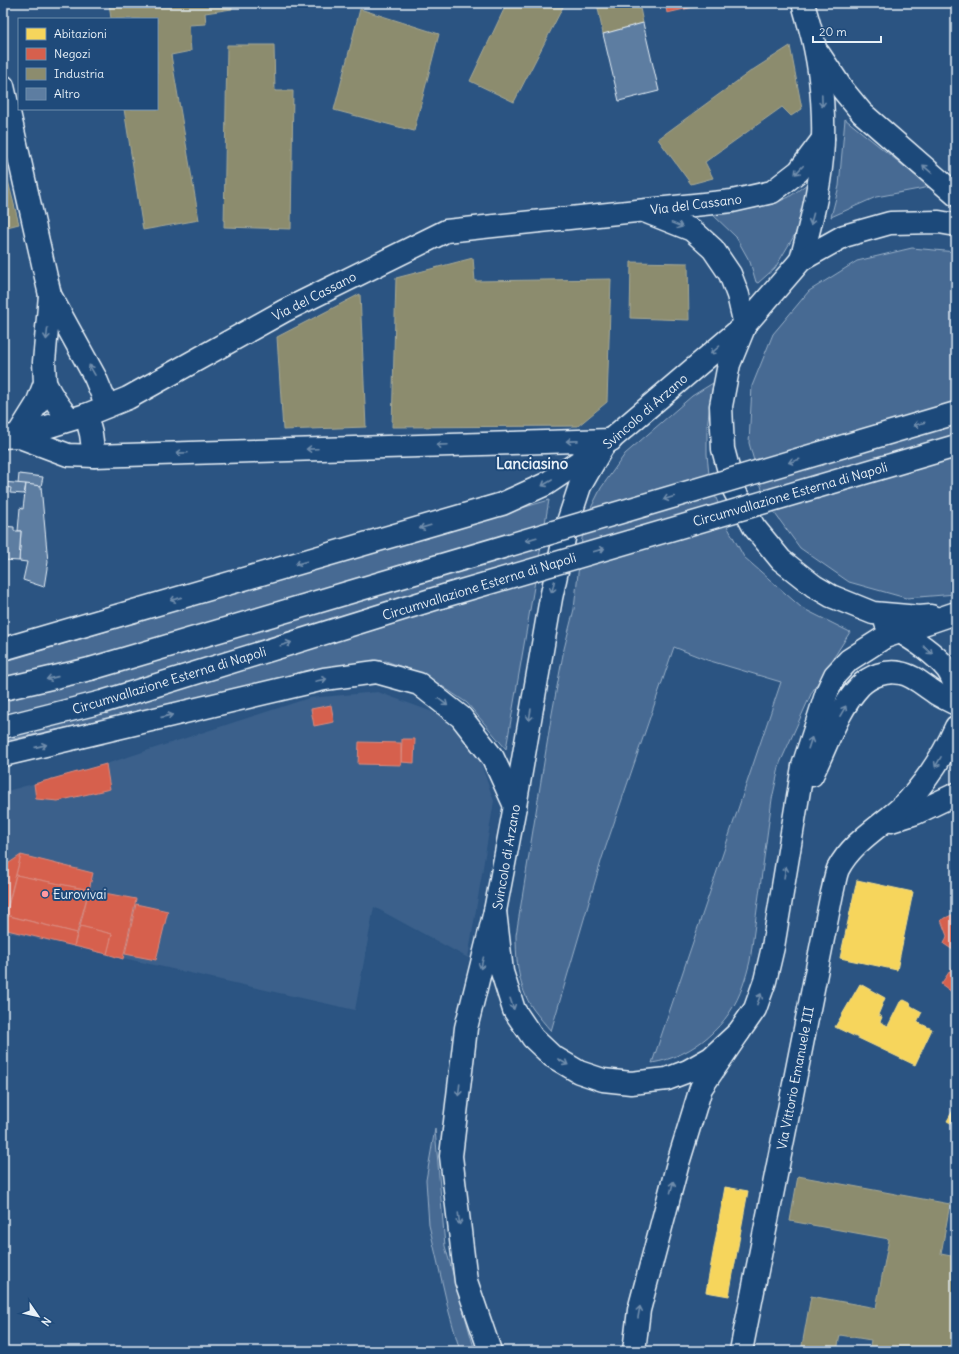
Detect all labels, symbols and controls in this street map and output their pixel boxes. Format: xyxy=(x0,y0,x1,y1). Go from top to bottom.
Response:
legend xyxy=(18,18,158,110)
scale bar xyxy=(813,18,881,44)
text: 20 m xyxy=(819,24,847,39)
text: Abitazioni xyxy=(54,26,107,41)
text: Negozi xyxy=(54,46,90,61)
text: Industria xyxy=(54,66,104,81)
text: Altro xyxy=(54,86,80,101)
one-way arrow xyxy=(818,94,826,107)
one-way arrow xyxy=(794,165,804,175)
one-way arrow xyxy=(922,165,932,174)
street label: Via del Cassano xyxy=(649,190,743,219)
one-way arrow xyxy=(808,213,815,226)
one-way arrow xyxy=(671,221,683,229)
street label: Via del Cassano xyxy=(269,268,359,325)
one-way arrow xyxy=(43,327,50,340)
one-way arrow xyxy=(710,346,721,355)
one-way arrow xyxy=(87,365,95,377)
street label: Svincolo di Arzano xyxy=(600,370,691,453)
one-way arrow xyxy=(912,421,925,428)
one-way arrow xyxy=(566,437,579,445)
one-way arrow xyxy=(436,441,449,449)
one-way arrow xyxy=(306,445,319,453)
one-way arrow xyxy=(176,449,189,457)
district label: Lanciasino xyxy=(496,454,569,473)
street label: Circumvallazione Esterna di Napoli xyxy=(691,458,890,530)
one-way arrow xyxy=(788,458,801,465)
one-way arrow xyxy=(541,479,553,487)
one-way arrow xyxy=(663,495,676,502)
one-way arrow xyxy=(419,523,432,531)
one-way arrow xyxy=(525,536,538,543)
one-way arrow xyxy=(592,546,605,554)
street label: Circumvallazione Esterna di Napoli xyxy=(380,549,578,624)
one-way arrow xyxy=(294,560,307,567)
one-way arrow xyxy=(549,580,556,593)
one-way arrow xyxy=(169,596,182,603)
one-way arrow xyxy=(280,640,293,647)
street label: Circumvallazione Esterna di Napoli xyxy=(70,643,268,718)
one-way arrow xyxy=(923,646,933,655)
one-way arrow xyxy=(46,675,59,683)
one-way arrow xyxy=(314,676,327,684)
one-way arrow xyxy=(437,698,448,707)
one-way arrow xyxy=(840,705,848,717)
one-way arrow xyxy=(526,708,534,721)
one-way arrow xyxy=(161,712,174,719)
one-way arrow xyxy=(807,737,814,750)
one-way arrow xyxy=(34,741,47,749)
one-way arrow xyxy=(934,755,942,767)
street label: Svincolo di Arzano xyxy=(489,803,524,911)
one-way arrow xyxy=(781,866,789,879)
place label: Eurovivai xyxy=(53,886,106,903)
marker: Eurovivai xyxy=(40,889,50,899)
one-way arrow xyxy=(478,956,485,969)
one-way arrow xyxy=(755,993,763,1005)
one-way arrow xyxy=(509,998,517,1010)
street label: Via Vittorio Emanuele III xyxy=(773,1005,818,1151)
one-way arrow xyxy=(557,1059,569,1067)
one-way arrow xyxy=(455,1083,463,1096)
one-way arrow xyxy=(669,1180,676,1193)
one-way arrow xyxy=(455,1212,462,1225)
north arrow xyxy=(18,1296,58,1336)
one-way arrow xyxy=(636,1306,644,1319)
text: N xyxy=(38,1315,54,1329)

